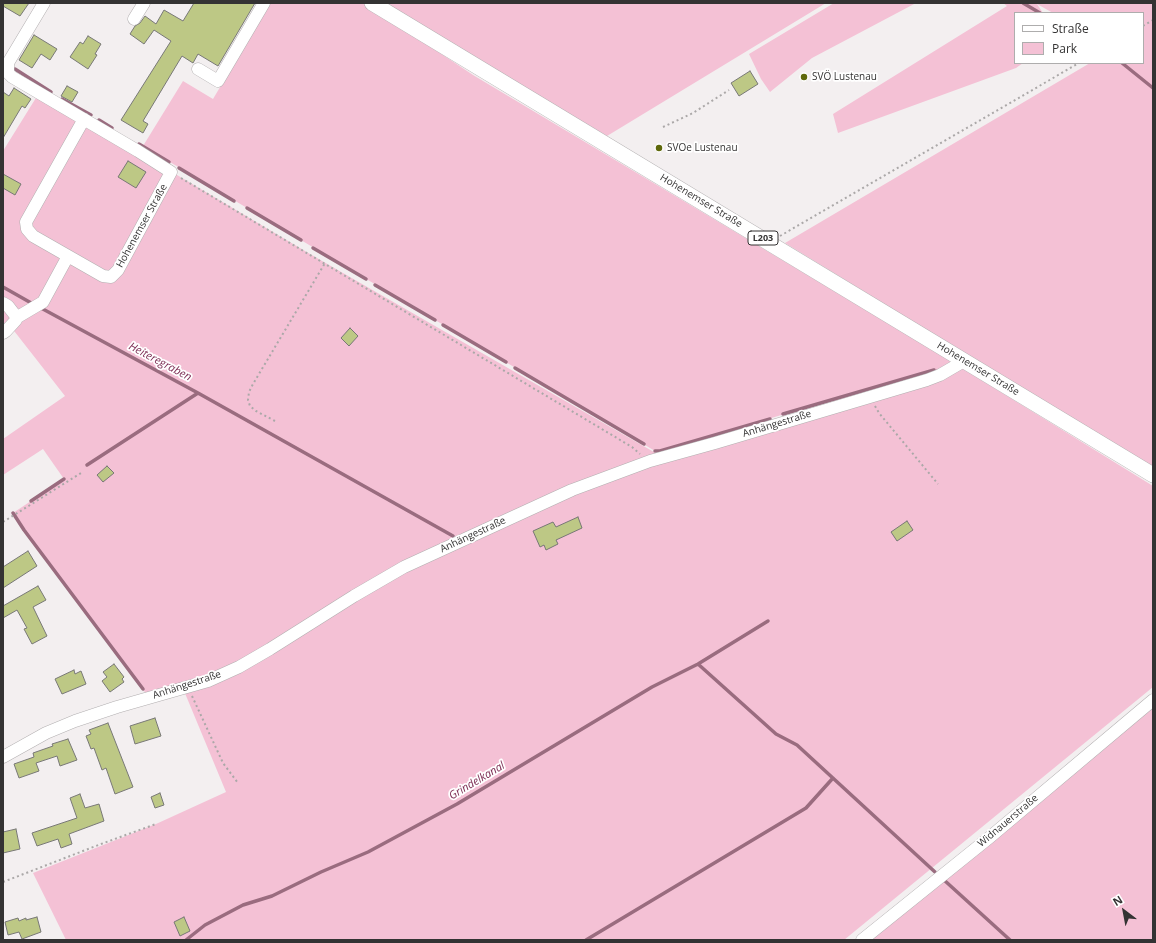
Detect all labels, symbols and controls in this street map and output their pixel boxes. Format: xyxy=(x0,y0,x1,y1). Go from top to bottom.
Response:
legend xyxy=(1014,12,1144,64)
text: Straße xyxy=(1052,20,1089,37)
text: Park xyxy=(1052,40,1077,57)
place label: SVÖ Lustenau xyxy=(812,71,877,83)
marker: SVÖ Lustenau xyxy=(799,72,809,82)
place label: SVOe Lustenau xyxy=(667,142,738,154)
marker: SVOe Lustenau xyxy=(654,143,664,153)
street label: Hohenemser Straße xyxy=(658,172,744,230)
street label: Hohenemser Straße xyxy=(114,182,170,270)
road number: L203 xyxy=(748,231,778,245)
water label: Heiteregraben xyxy=(126,340,194,384)
street label: Hohenemser Straße xyxy=(935,340,1021,398)
street label: Anhängestraße xyxy=(741,408,813,440)
street label: Anhängestraße xyxy=(438,515,508,555)
street label: Anhängestraße xyxy=(151,668,223,702)
water label: Grindelkanal xyxy=(447,759,507,803)
street label: Widnauerstraße xyxy=(975,792,1041,850)
north arrow xyxy=(1104,891,1144,931)
text: N xyxy=(1110,892,1125,909)

